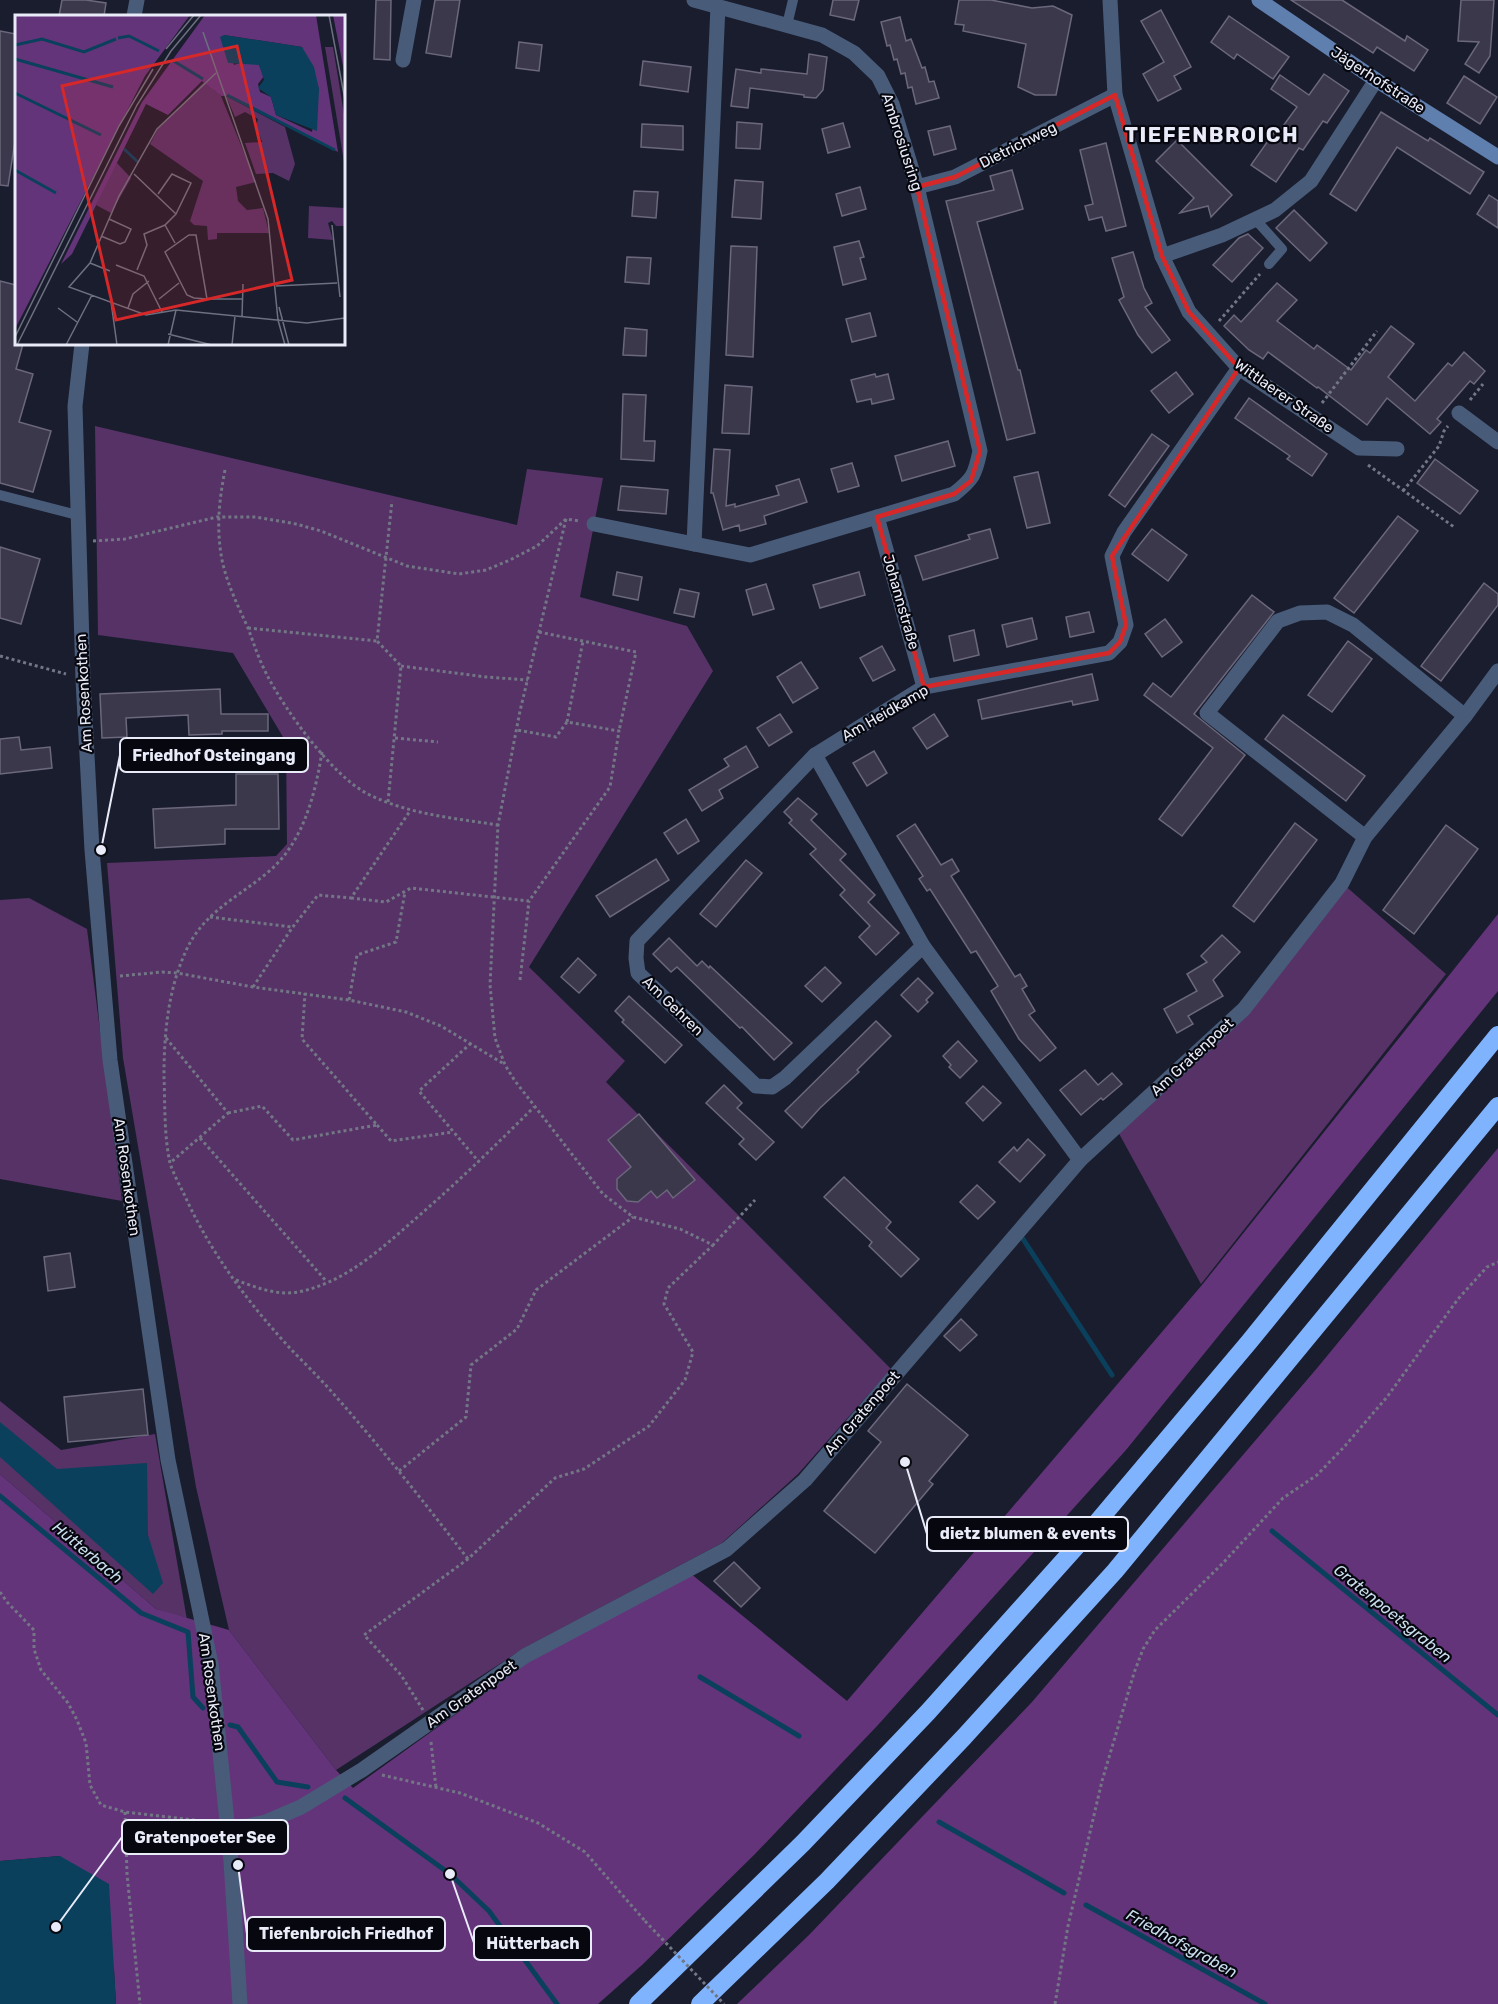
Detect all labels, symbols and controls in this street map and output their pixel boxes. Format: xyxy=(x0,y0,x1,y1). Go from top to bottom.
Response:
inset map xyxy=(15,15,345,345)
street label: Jägerhofstraße xyxy=(1327,43,1429,117)
street label: Ambrosiusring xyxy=(878,91,926,193)
street label: Dietrichweg xyxy=(976,118,1060,172)
district label: TIEFENBROICH xyxy=(1125,122,1299,147)
street label: Wittlaerer Straße xyxy=(1231,355,1337,437)
street label: Johannstraße xyxy=(879,552,923,652)
street label: Am Rosenkothen xyxy=(72,633,96,753)
street label: Am Heidkamp xyxy=(839,681,931,745)
callout: Friedhof Osteingang xyxy=(120,738,308,772)
text: Friedhof Osteingang xyxy=(132,746,296,765)
street label: Am Gehren xyxy=(639,972,707,1040)
street label: Am Gratenpoet xyxy=(1147,1014,1237,1100)
street label: Am Rosenkothen xyxy=(110,1117,144,1237)
street label: Am Gratenpoet xyxy=(820,1367,904,1459)
callout: dietz blumen & events xyxy=(927,1517,1128,1551)
water label: Hütterbach xyxy=(49,1518,127,1587)
text: dietz blumen & events xyxy=(940,1524,1116,1543)
water label: Gratenpoetsgraben xyxy=(1330,1560,1455,1667)
street label: Am Rosenkothen xyxy=(195,1632,229,1752)
street label: Am Gratenpoet xyxy=(422,1656,520,1732)
callout: Gratenpoeter See xyxy=(122,1820,288,1854)
text: Gratenpoeter See xyxy=(134,1828,276,1847)
water label: Friedhofsgraben xyxy=(1123,1905,1240,1982)
callout: Tiefenbroich Friedhof xyxy=(247,1917,445,1951)
text: Tiefenbroich Friedhof xyxy=(259,1924,434,1943)
callout: Hütterbach xyxy=(474,1926,591,1960)
text: Hütterbach xyxy=(486,1934,580,1953)

